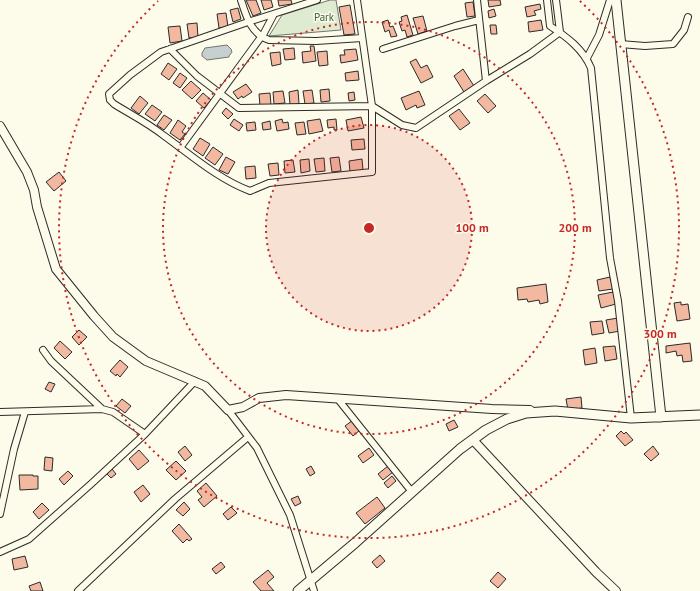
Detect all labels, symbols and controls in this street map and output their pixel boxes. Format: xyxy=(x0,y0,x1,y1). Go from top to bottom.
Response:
park label: Park xyxy=(314,10,335,24)
text: 100 m xyxy=(455,220,489,235)
text: 200 m xyxy=(558,220,592,235)
centre of rings xyxy=(362,221,376,235)
text: 300 m xyxy=(643,326,677,341)

